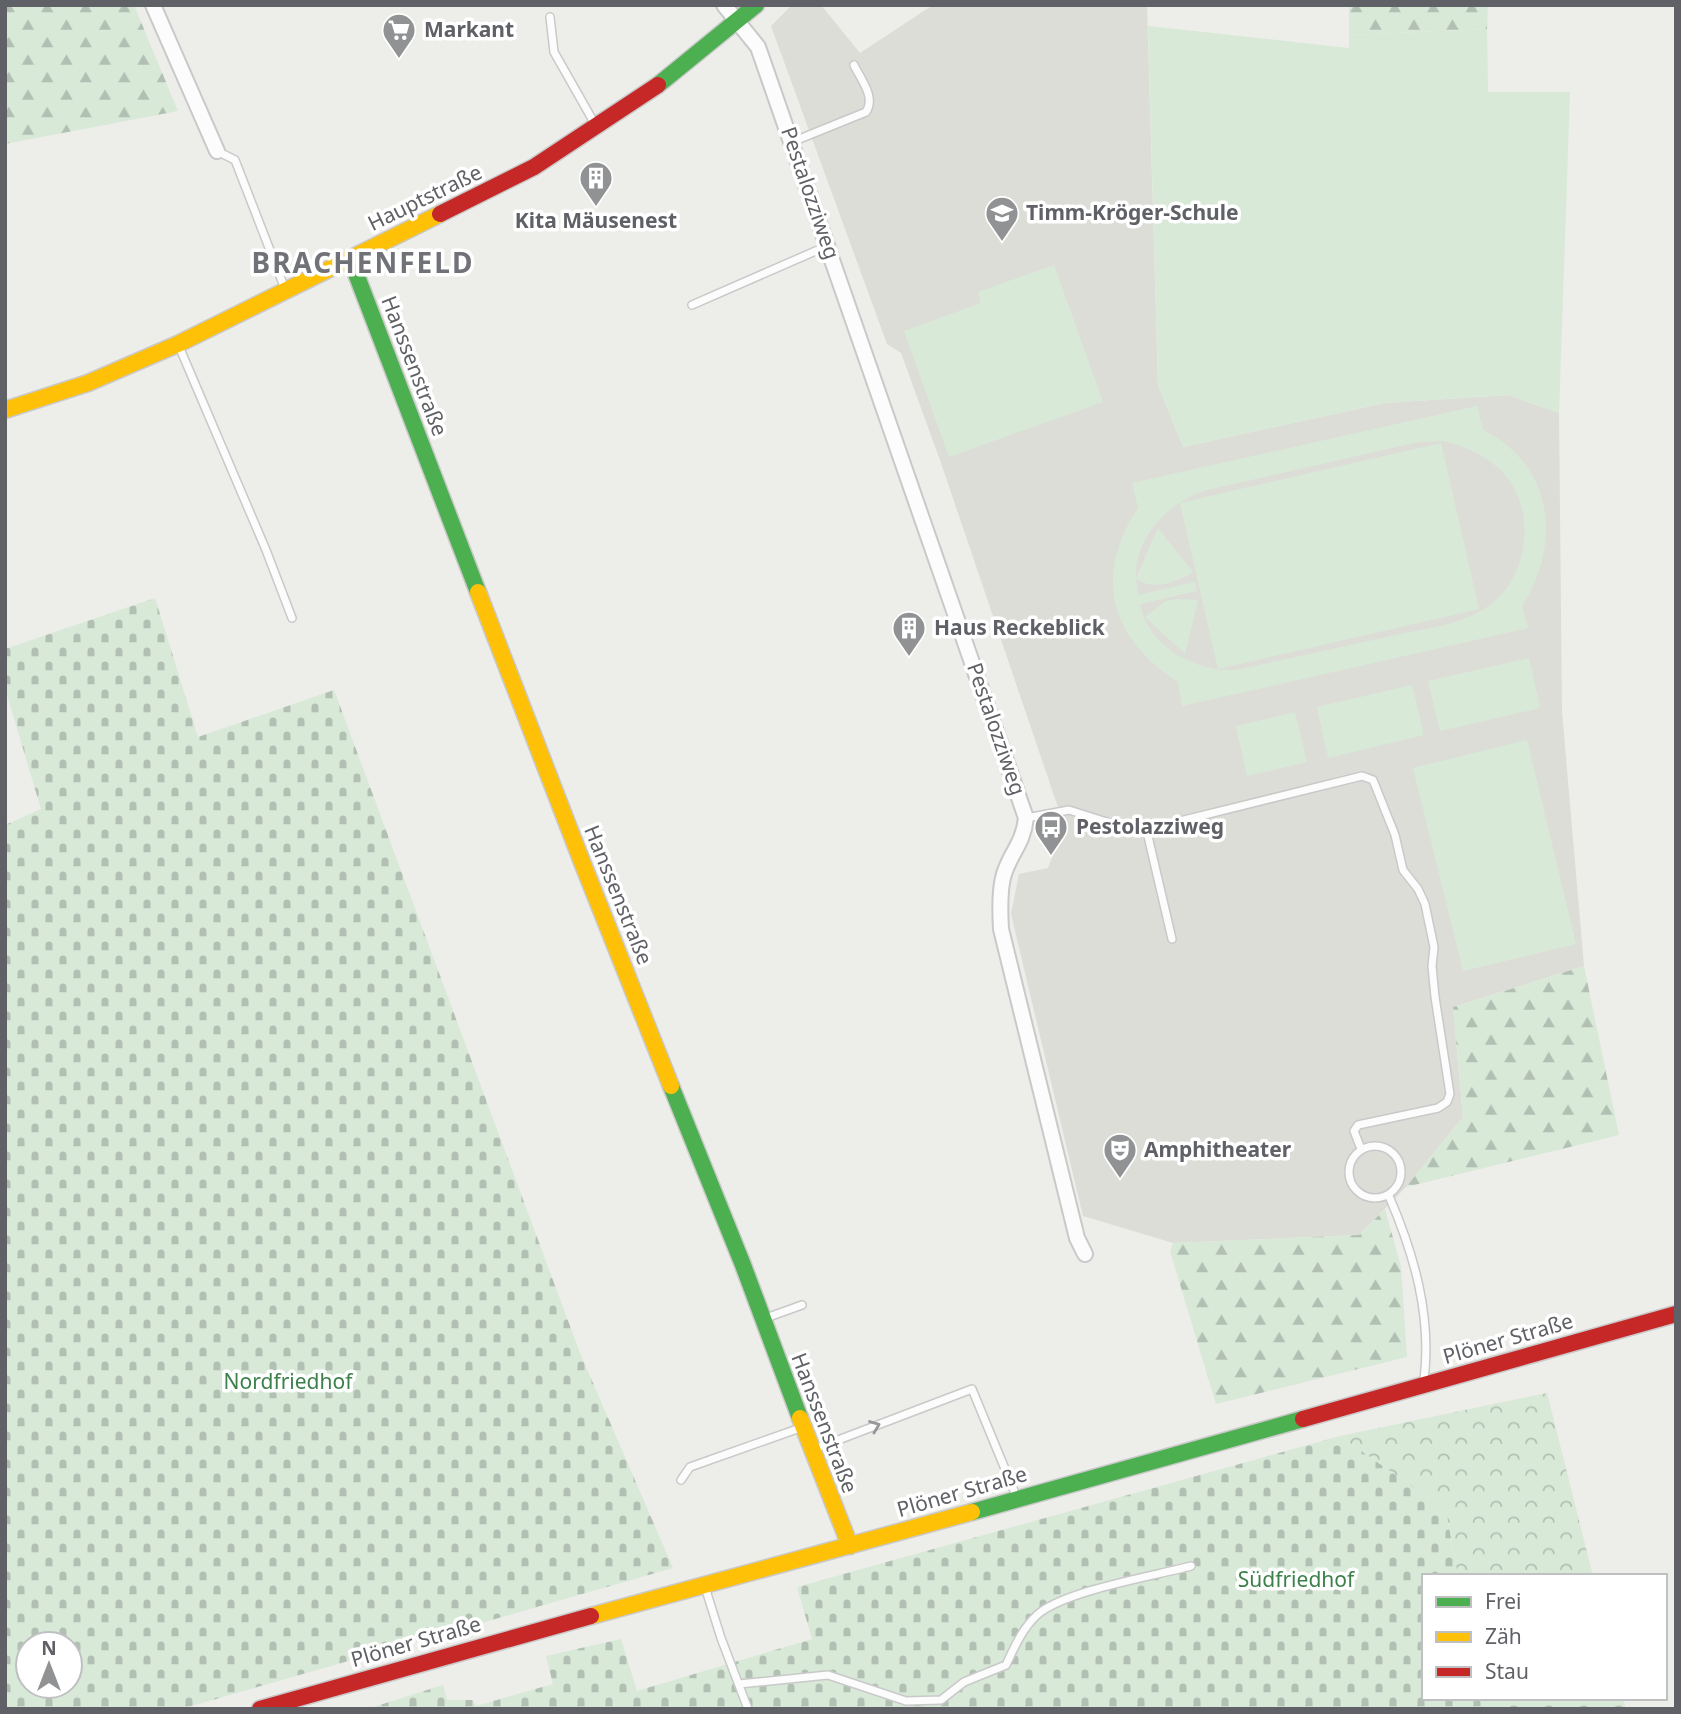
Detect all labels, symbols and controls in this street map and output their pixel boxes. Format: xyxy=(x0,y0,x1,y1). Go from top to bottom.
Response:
supermarket icon: Markant xyxy=(380,11,418,60)
place label: Markant xyxy=(424,15,514,43)
street label: Pestalozziweg xyxy=(775,123,847,263)
street label: Hauptstraße xyxy=(363,157,486,237)
building icon: Kita Mäusenest xyxy=(577,159,615,208)
school or university icon: Timm-Kröger-Schule xyxy=(983,194,1021,243)
place label: Timm-Kröger-Schule xyxy=(1026,198,1239,226)
place label: Kita Mäusenest xyxy=(515,206,677,234)
district label: BRACHENFELD xyxy=(252,243,474,281)
street label: Hanssenstraße xyxy=(375,292,455,440)
building icon: Haus Reckeblick xyxy=(890,609,928,658)
place label: Haus Reckeblick xyxy=(934,613,1106,641)
street label: Pestalozziweg xyxy=(961,659,1033,799)
bus stop icon: Pestolazziweg xyxy=(1032,808,1070,857)
place label: Pestolazziweg xyxy=(1076,812,1224,840)
street label: Hanssenstraße xyxy=(578,821,660,968)
theatre icon: Amphitheater xyxy=(1101,1131,1139,1180)
place label: Amphitheater xyxy=(1144,1135,1292,1163)
street label: Plöner Straße xyxy=(1439,1306,1576,1370)
street label: Hanssenstraße xyxy=(785,1349,865,1497)
park label: Nordfriedhof xyxy=(224,1367,354,1395)
one-way arrow xyxy=(869,1420,881,1434)
street label: Plöner Straße xyxy=(893,1459,1030,1523)
park label: Südfriedhof xyxy=(1238,1565,1356,1593)
legend xyxy=(1422,1574,1667,1700)
text: Frei xyxy=(1485,1587,1521,1615)
street label: Plöner Straße xyxy=(347,1609,484,1673)
text: Zäh xyxy=(1485,1622,1522,1650)
north arrow xyxy=(14,1630,84,1700)
text: N xyxy=(41,1635,57,1661)
text: Stau xyxy=(1485,1657,1529,1685)

